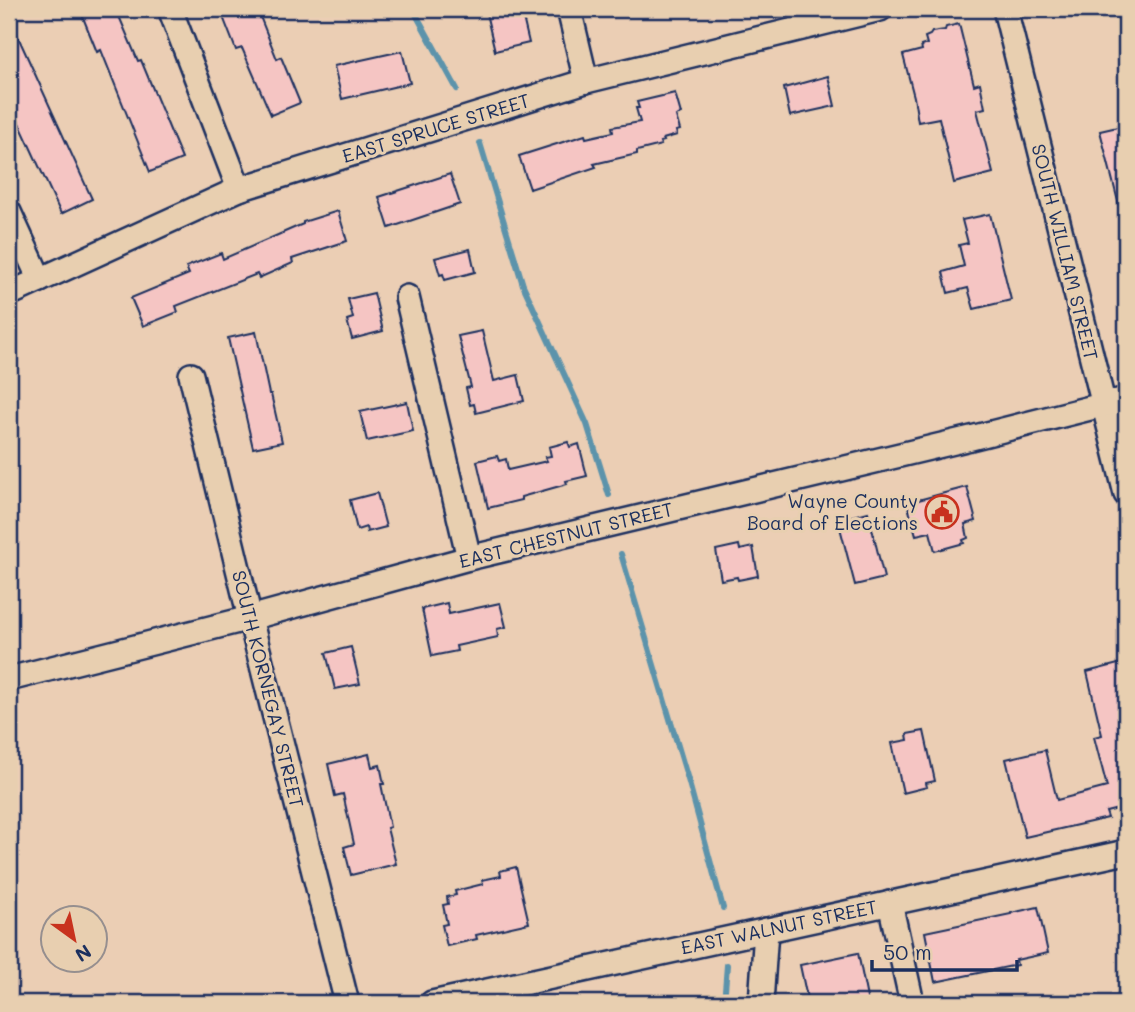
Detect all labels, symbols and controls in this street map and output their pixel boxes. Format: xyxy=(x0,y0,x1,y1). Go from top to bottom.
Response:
street label: EAST SPRUCE STREET xyxy=(339,87,533,168)
street label: SOUTH WILLIAM STREET xyxy=(1026,141,1104,363)
place label: Wayne County Board of Elections xyxy=(747,488,918,535)
public building icon: Wayne County Board of Elections xyxy=(923,493,961,531)
street label: EAST CHESTNUT STREET xyxy=(456,496,676,573)
street label: SOUTH KORNEGAY STREET xyxy=(227,568,310,810)
street label: EAST WALNUT STREET xyxy=(678,893,880,960)
north arrow xyxy=(38,904,108,974)
scale bar xyxy=(872,928,1018,972)
text: 50 m xyxy=(883,938,932,965)
text: N xyxy=(71,939,96,968)

